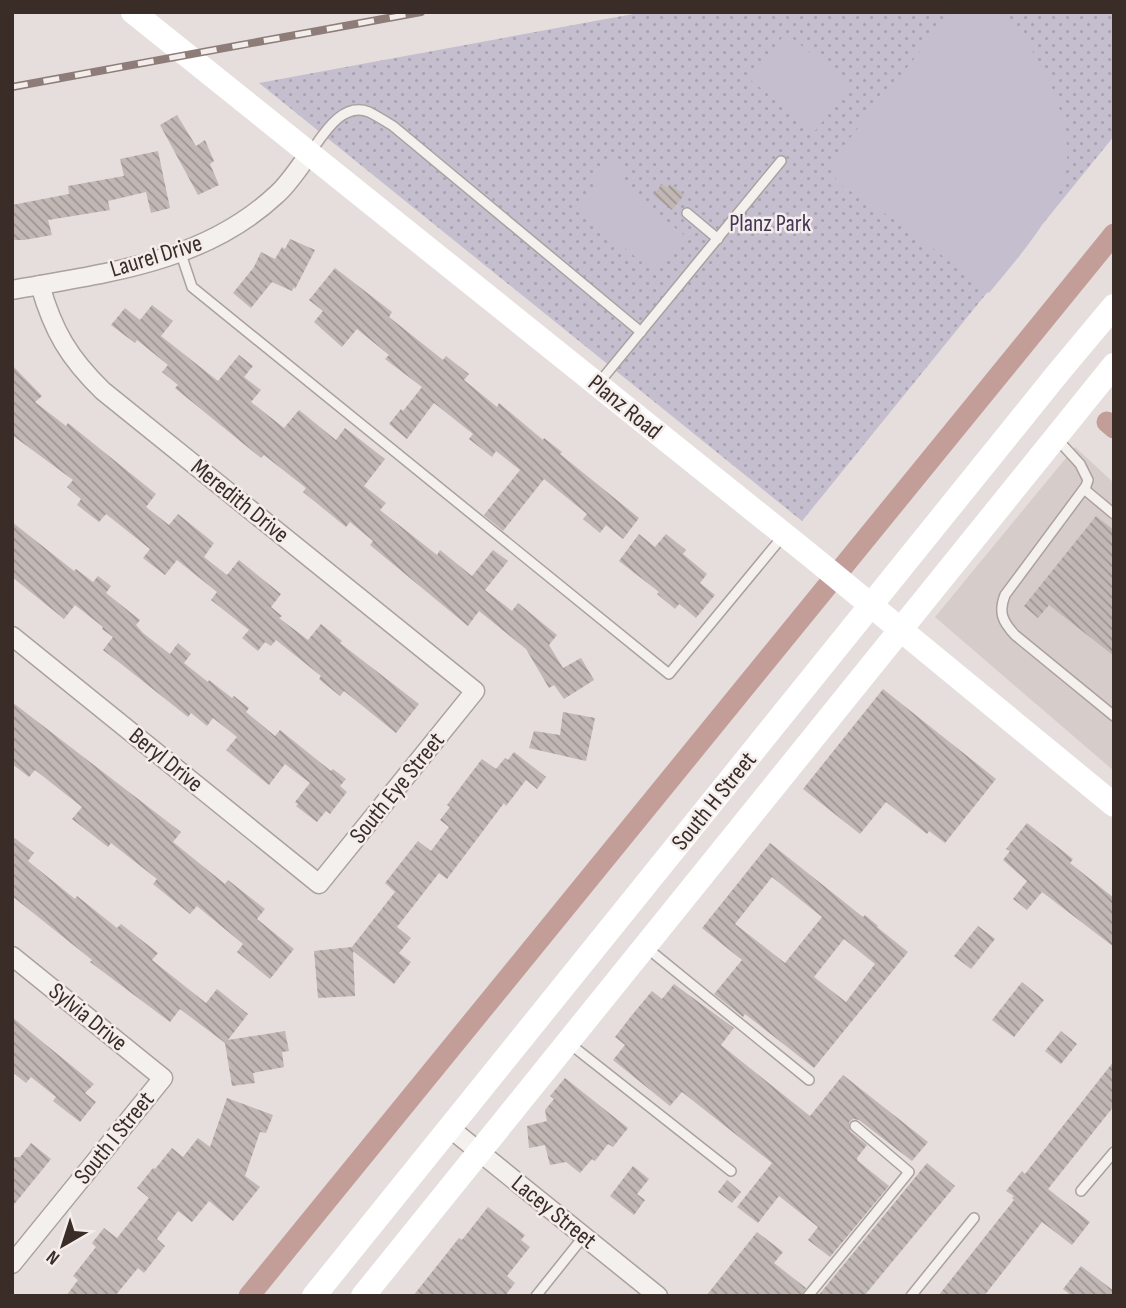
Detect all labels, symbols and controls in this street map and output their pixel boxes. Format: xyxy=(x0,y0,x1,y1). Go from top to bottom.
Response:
park label: Planz Park xyxy=(729,209,811,238)
street label: Laurel Drive xyxy=(107,228,205,284)
street label: Planz Road xyxy=(582,369,668,445)
street label: Meredith Drive xyxy=(185,453,295,549)
street label: Beryl Drive xyxy=(123,721,209,799)
street label: South Eye Street xyxy=(343,727,451,849)
street label: South H Street xyxy=(665,746,763,856)
street label: Sylvia Drive xyxy=(43,977,133,1057)
street label: South I Street xyxy=(68,1086,160,1190)
street label: Lacey Street xyxy=(506,1169,602,1255)
north arrow xyxy=(28,1210,98,1280)
text: N xyxy=(42,1245,64,1269)

